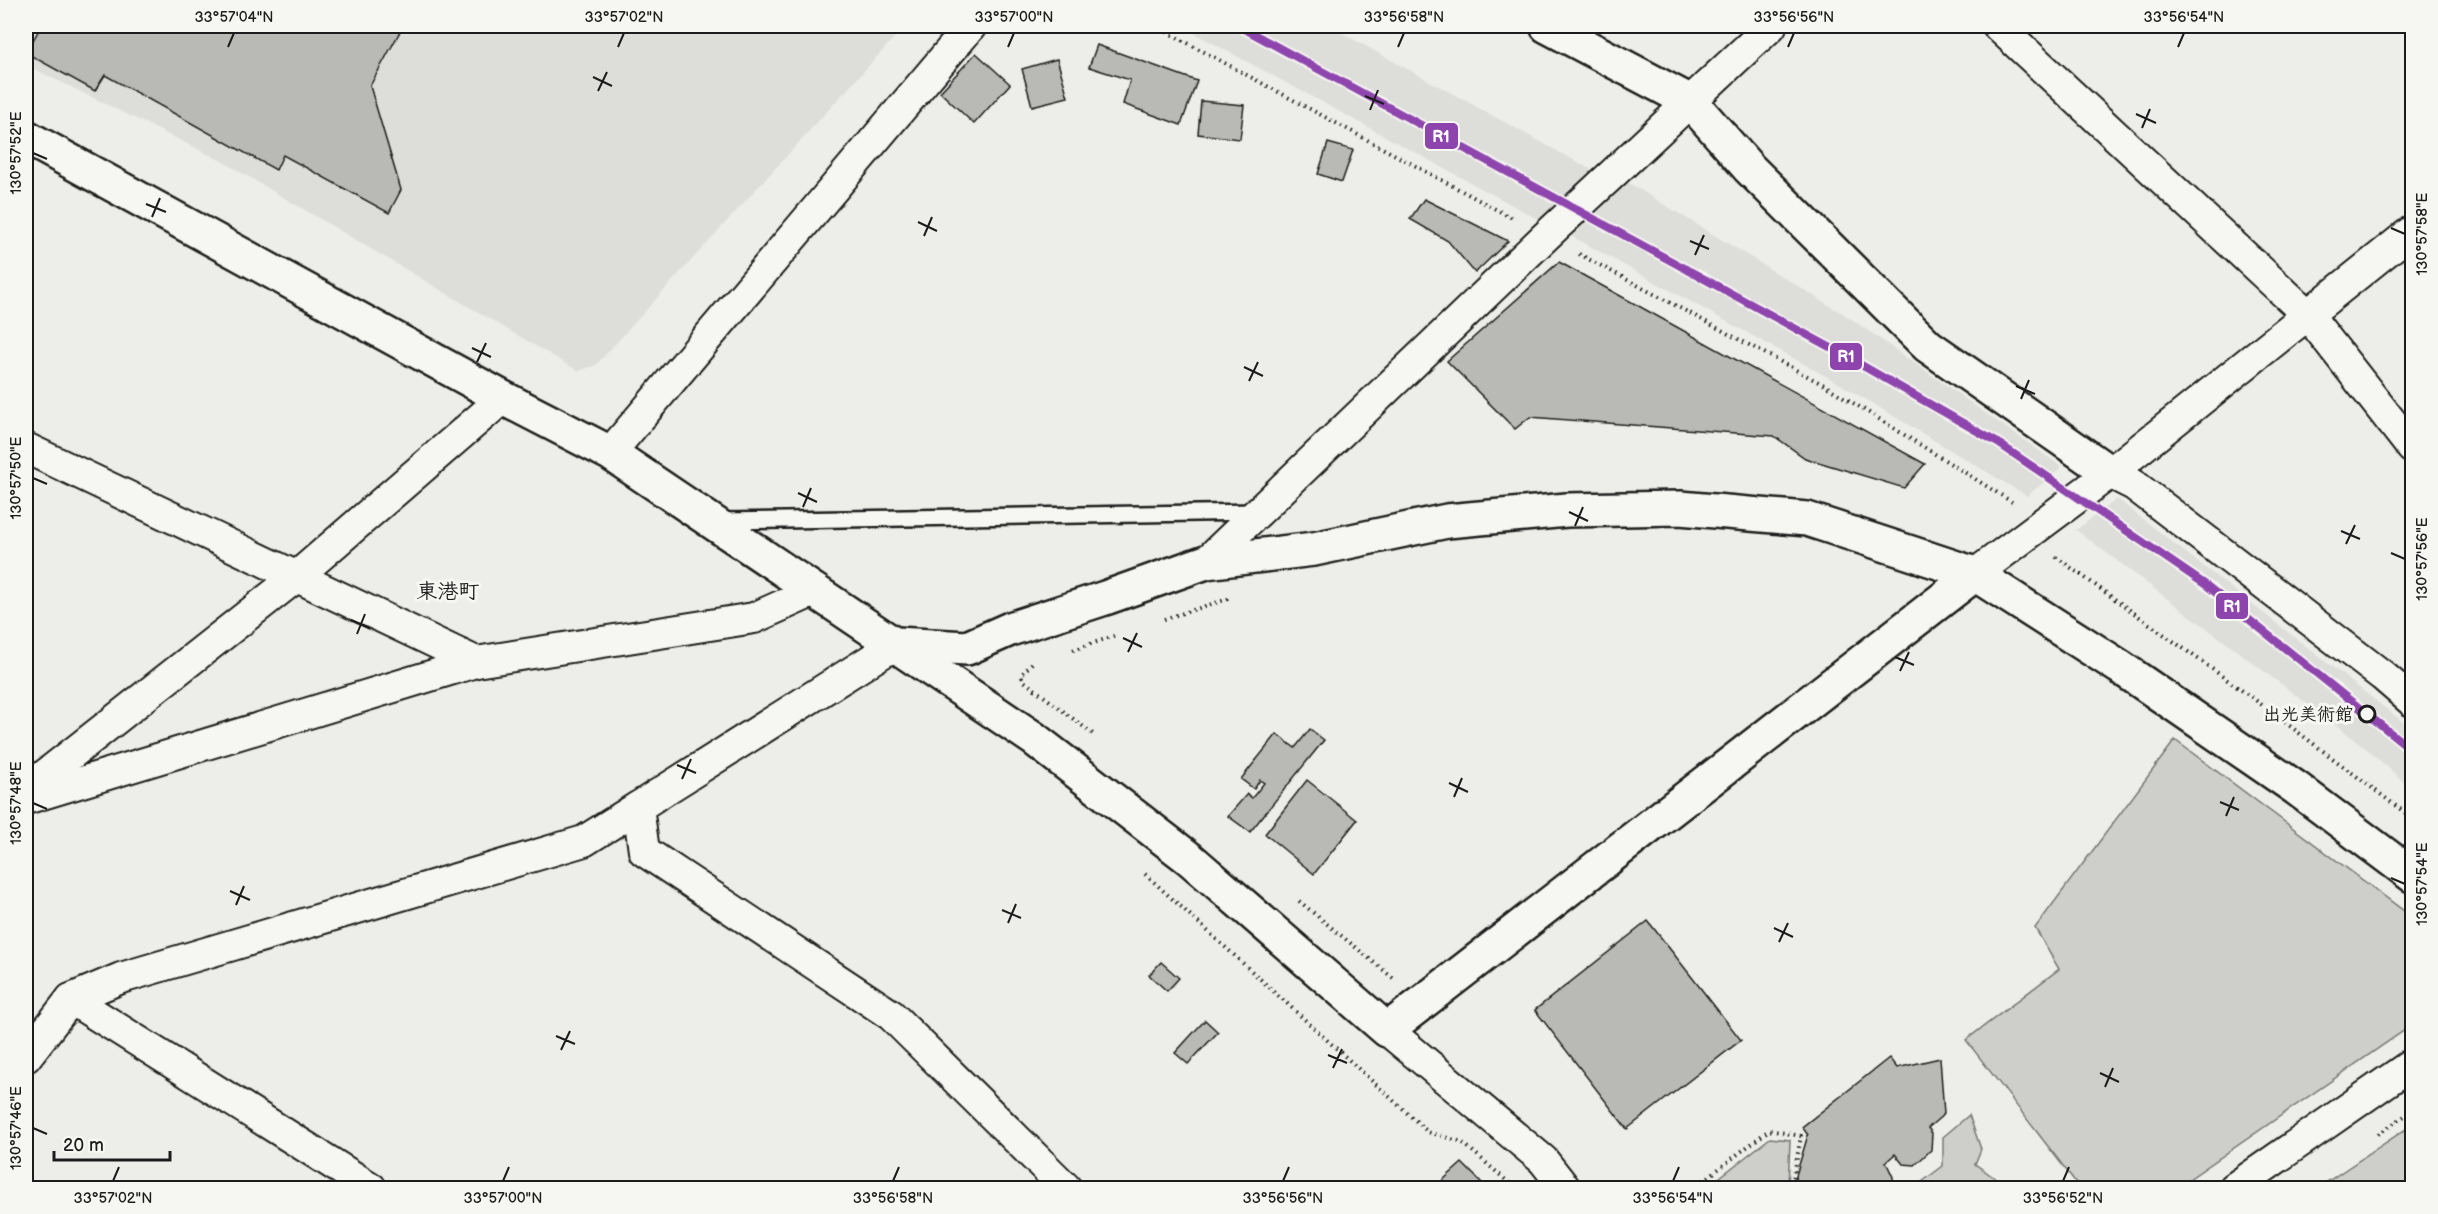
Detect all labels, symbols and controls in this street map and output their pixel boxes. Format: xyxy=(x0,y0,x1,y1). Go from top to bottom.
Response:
text: 33°57'04"N xyxy=(194,8,274,27)
text: 33°57'02"N xyxy=(585,8,663,27)
text: 33°57'00"N xyxy=(975,8,1053,27)
text: 33°56'58"N xyxy=(1364,8,1444,27)
text: 33°56'56"N xyxy=(1754,8,1834,27)
text: 33°56'54"N xyxy=(2144,8,2224,27)
text: 130°57'52"E xyxy=(7,111,26,195)
line badge: R1 xyxy=(1424,122,1459,150)
text: R1 xyxy=(1432,128,1450,147)
text: 130°57'58"E xyxy=(2413,192,2432,275)
line badge: R1 xyxy=(1829,342,1863,371)
text: R1 xyxy=(1837,348,1855,367)
text: 130°57'50"E xyxy=(7,436,26,519)
text: 130°57'56"E xyxy=(2413,517,2432,601)
district label: 東港町 xyxy=(417,579,480,604)
line badge: R1 xyxy=(2215,592,2249,620)
text: R1 xyxy=(2223,598,2241,617)
place label: 出光美術館 xyxy=(2263,704,2353,725)
marker: 出光美術館 xyxy=(2358,705,2376,723)
text: 130°57'48"E xyxy=(7,761,26,845)
text: 130°57'54"E xyxy=(2413,842,2432,926)
text: 130°57'46"E xyxy=(7,1086,26,1170)
scale bar xyxy=(54,1124,170,1162)
text: 20 m xyxy=(63,1135,104,1156)
text: 33°57'02"N xyxy=(74,1189,152,1208)
text: 33°57'00"N xyxy=(464,1189,542,1208)
text: 33°56'58"N xyxy=(853,1189,933,1208)
text: 33°56'56"N xyxy=(1243,1189,1323,1208)
text: 33°56'54"N xyxy=(1633,1189,1713,1208)
text: 33°56'52"N xyxy=(2023,1189,2103,1208)

